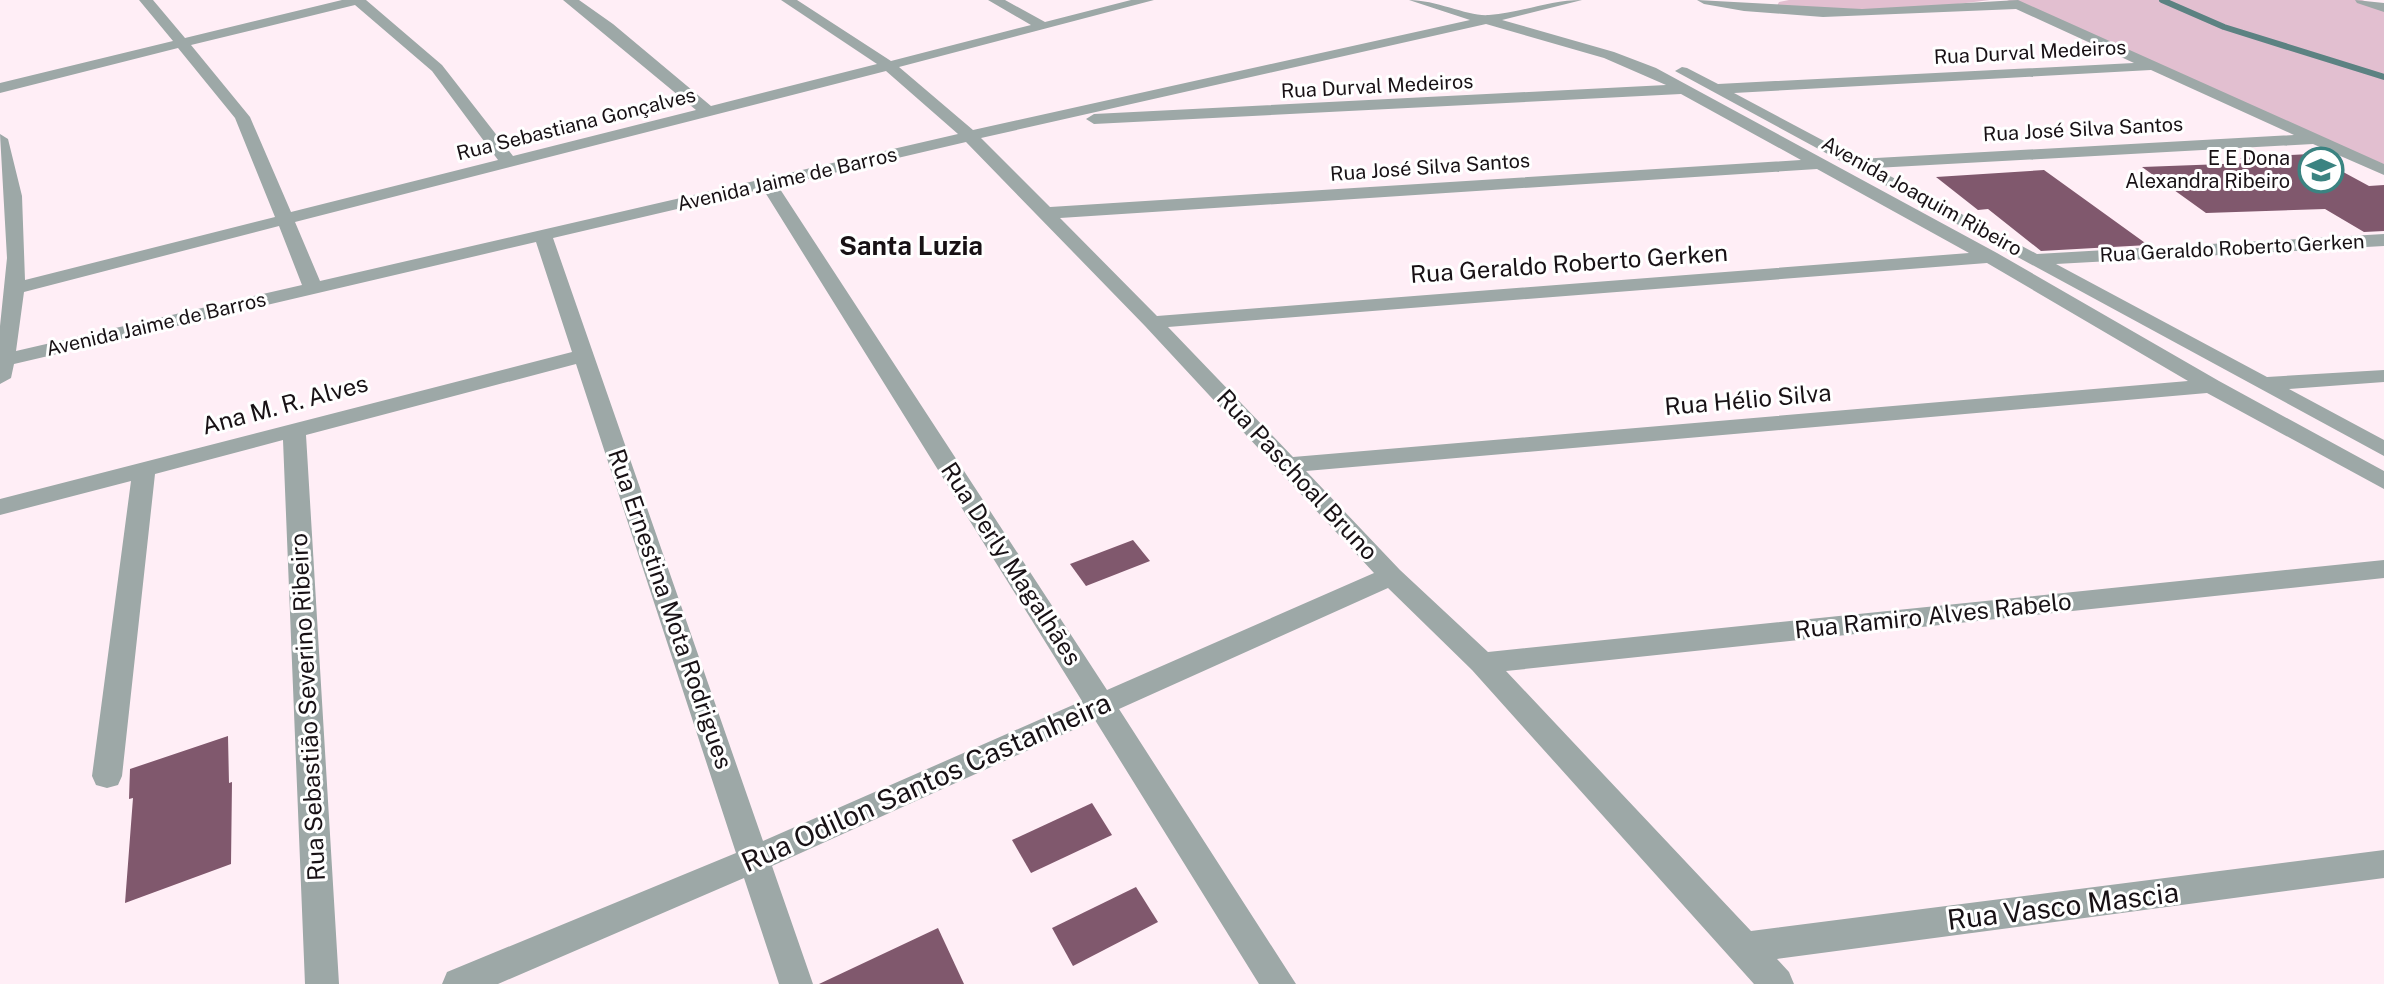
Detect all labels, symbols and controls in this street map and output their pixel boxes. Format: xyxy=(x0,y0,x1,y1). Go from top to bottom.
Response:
street label: Rua Durval Medeiros xyxy=(1933,35,2127,69)
street label: Rua Durval Medeiros xyxy=(1280,69,1474,103)
street label: Rua Sebastiana Gonçalves xyxy=(454,83,698,165)
street label: Rua José Silva Santos xyxy=(1982,112,2184,146)
street label: Avenida Joaquim Ribeiro xyxy=(1818,131,2026,261)
street label: Avenida Jaime de Barros xyxy=(675,142,899,216)
place label: E E Dona Alexandra Ribeiro xyxy=(2125,146,2290,193)
school or university icon: E E Dona Alexandra Ribeiro xyxy=(2297,146,2345,194)
street label: Rua José Silva Santos xyxy=(1329,148,1531,186)
street label: Rua Geraldo Roberto Gerken xyxy=(2099,229,2365,267)
district label: Santa Luzia xyxy=(839,230,983,261)
street label: Rua Geraldo Roberto Gerken xyxy=(1409,238,1729,288)
street label: Avenida Jaime de Barros xyxy=(44,287,268,361)
street label: Ana M. R. Alves xyxy=(199,368,371,440)
street label: Rua Hélio Silva xyxy=(1663,378,1832,420)
street label: Rua Paschoal Bruno xyxy=(1211,383,1384,565)
street label: Rua Ernestina Mota Rodrigues xyxy=(603,445,739,772)
street label: Rua Derly Magalhães xyxy=(936,457,1088,670)
street label: Rua Sebastião Severino Ribeiro xyxy=(284,532,330,882)
street label: Rua Ramiro Alves Rabelo xyxy=(1793,587,2073,643)
street label: Rua Odilon Santos Castanheira xyxy=(736,685,1116,878)
street label: Rua Vasco Mascia xyxy=(1945,875,2181,936)

